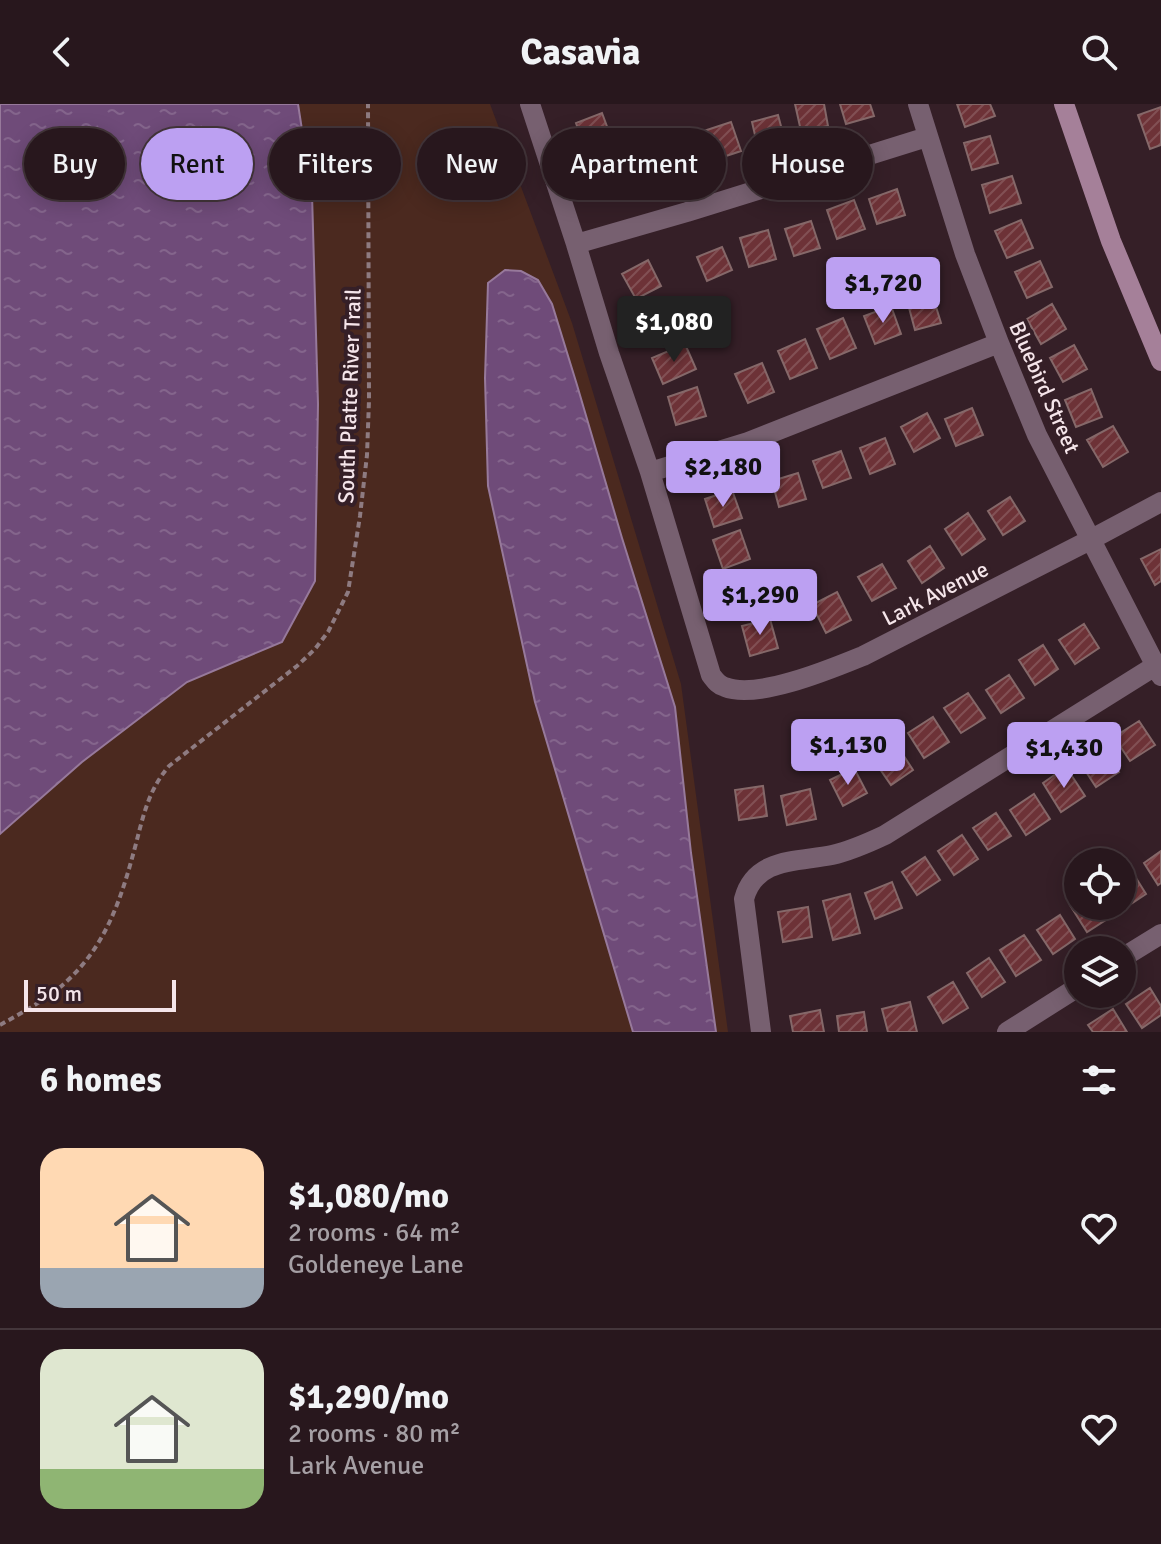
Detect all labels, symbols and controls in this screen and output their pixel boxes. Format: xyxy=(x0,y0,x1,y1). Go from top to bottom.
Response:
icon: back xyxy=(40,30,84,74)
text: Casavia xyxy=(521,30,640,75)
icon: search xyxy=(1077,30,1121,74)
chip: Buy xyxy=(24,128,125,200)
chip: Rent xyxy=(141,128,253,200)
chip: Filters xyxy=(269,128,401,200)
chip: New xyxy=(417,128,526,200)
chip: Apartment xyxy=(542,128,726,200)
chip: House xyxy=(742,128,873,200)
pin: $1,720 xyxy=(818,257,948,325)
text: $1,720 xyxy=(844,267,922,299)
street label: South Platte River Trail xyxy=(332,288,367,504)
pin: $1,080 xyxy=(609,296,739,364)
text: $1,080 xyxy=(635,306,713,338)
street label: Bluebird Street xyxy=(1003,317,1086,458)
pin: $2,180 xyxy=(658,441,788,509)
text: $2,180 xyxy=(684,451,762,483)
street label: Lark Avenue xyxy=(878,555,993,632)
pin: $1,290 xyxy=(695,569,825,637)
text: $1,290 xyxy=(721,579,799,611)
pin: $1,130 xyxy=(783,719,913,787)
pin: $1,430 xyxy=(999,722,1129,790)
text: $1,130 xyxy=(809,729,887,761)
text: $1,430 xyxy=(1025,732,1103,764)
map controls xyxy=(1064,848,1136,1008)
button: locate xyxy=(1064,848,1136,920)
button: layers xyxy=(1064,936,1136,1008)
scale bar xyxy=(24,976,176,1012)
text: 50 m xyxy=(36,980,82,1007)
icon: filters xyxy=(1077,1058,1121,1102)
text: 6 homes xyxy=(40,1059,161,1101)
text: $1,080/mo xyxy=(288,1175,449,1217)
icon: home xyxy=(104,1180,200,1276)
icon: heart xyxy=(1077,1206,1121,1250)
text: 2 rooms · 64 m² xyxy=(288,1217,461,1249)
text: Goldeneye Lane xyxy=(288,1249,464,1281)
text: $1,290/mo xyxy=(288,1376,449,1418)
icon: home xyxy=(104,1381,200,1477)
icon: heart xyxy=(1077,1407,1121,1451)
text: 2 rooms · 80 m² xyxy=(288,1418,461,1450)
text: Lark Avenue xyxy=(288,1450,424,1482)

